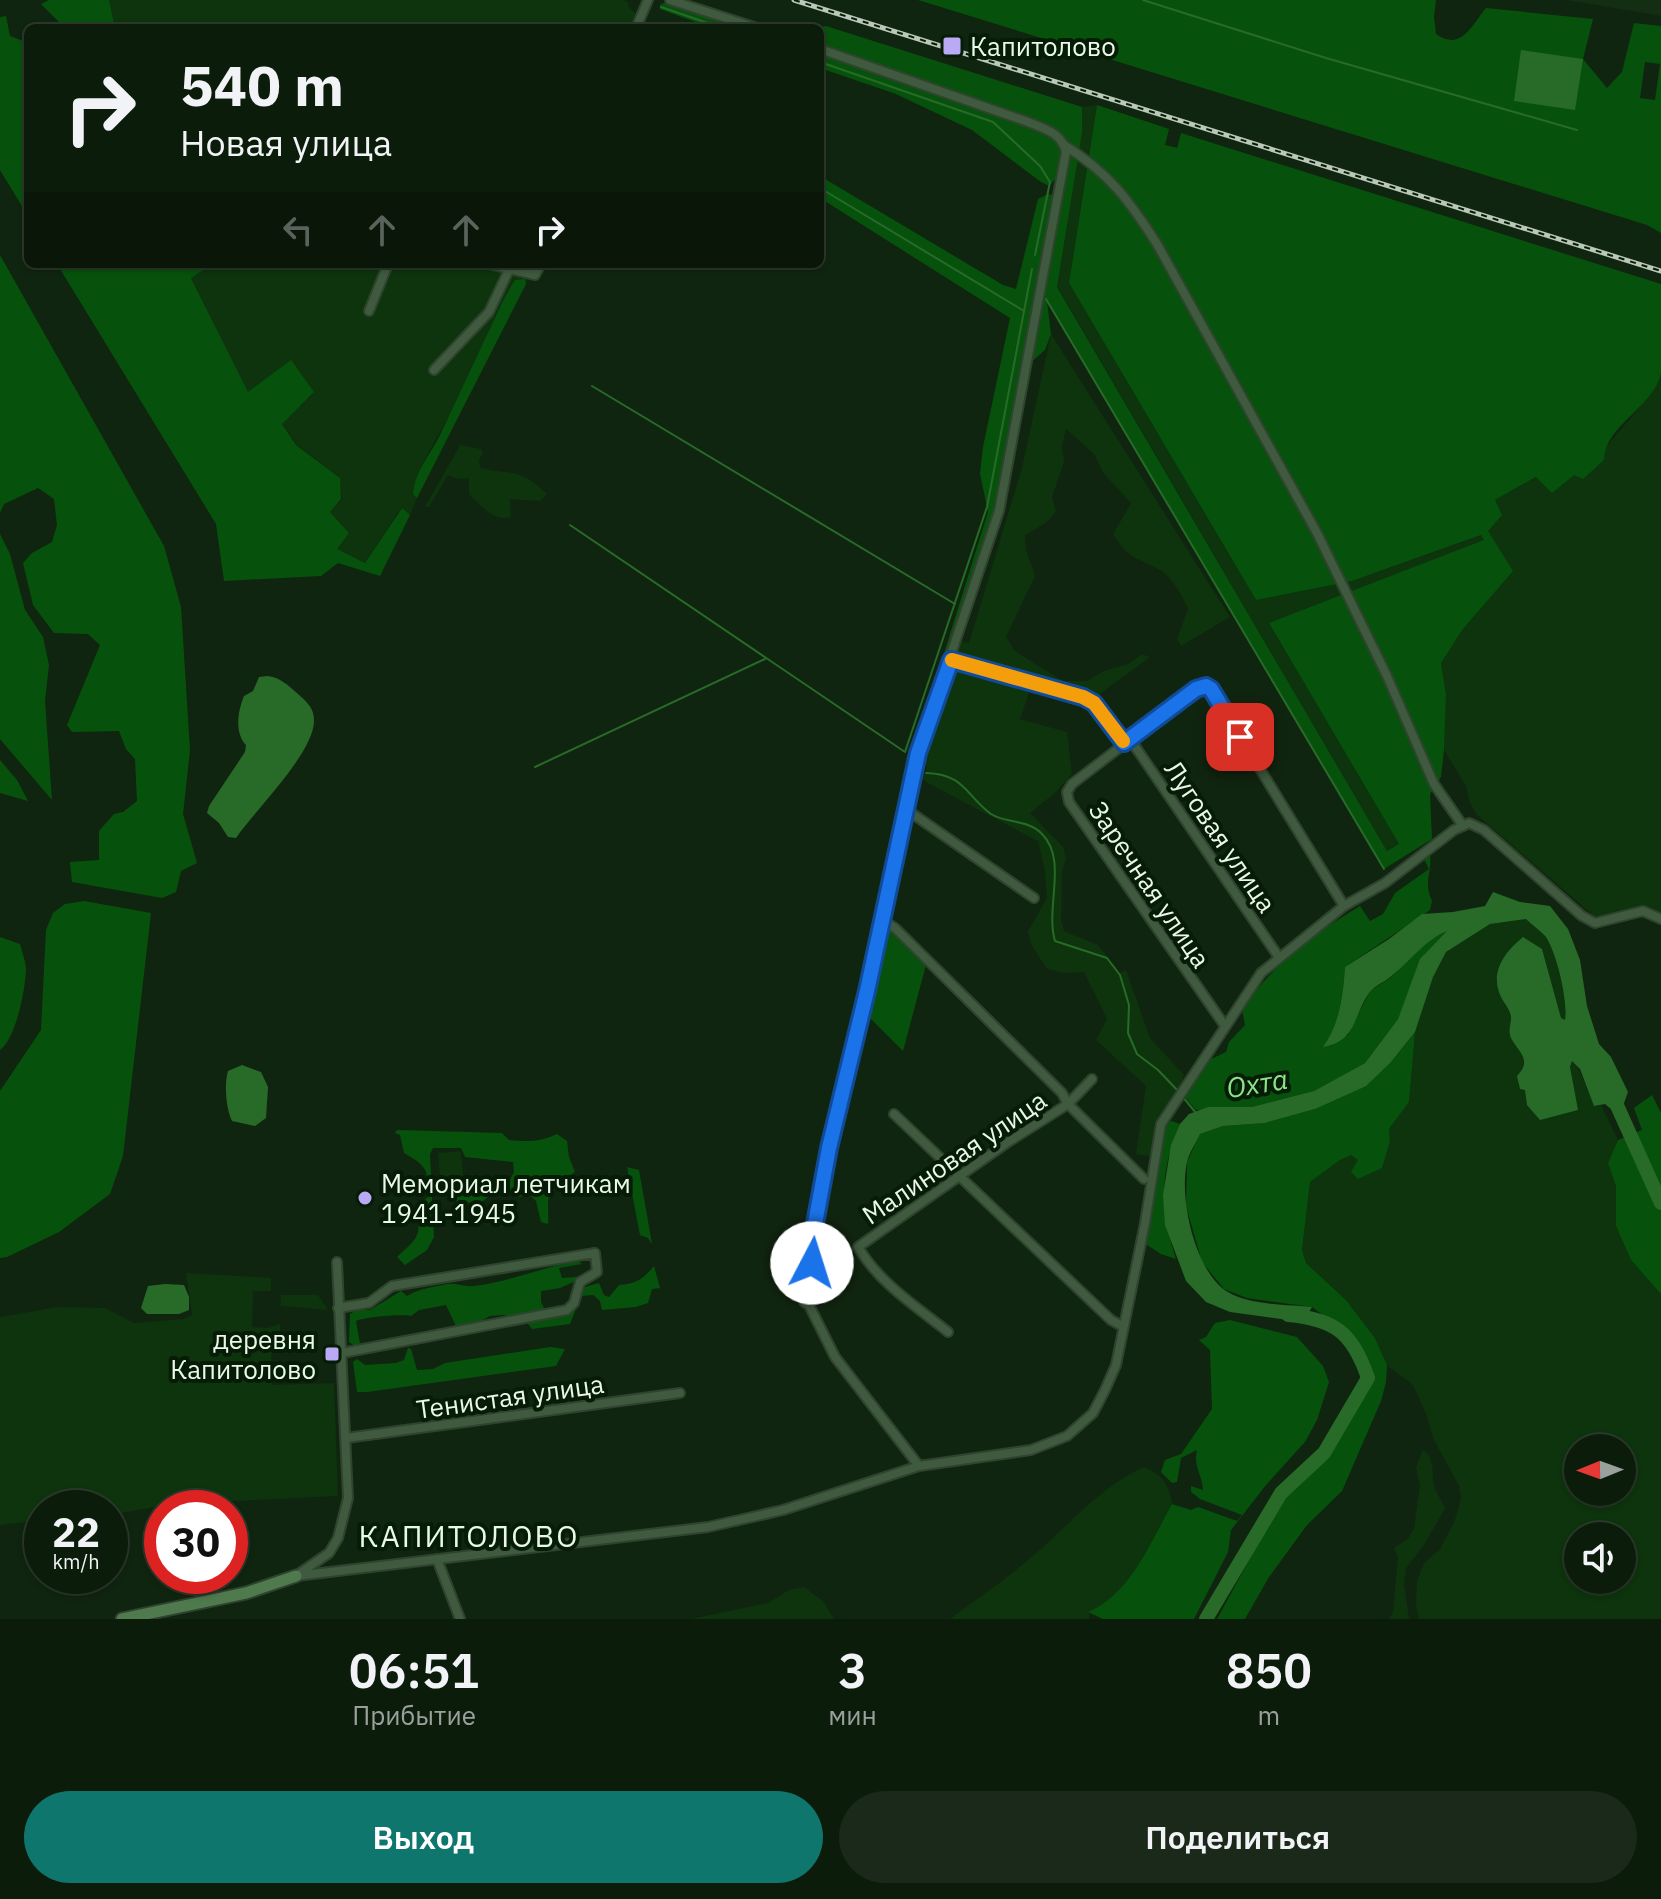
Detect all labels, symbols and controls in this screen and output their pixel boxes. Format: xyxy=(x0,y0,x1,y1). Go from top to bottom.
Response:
place label: Капитолово xyxy=(970,29,1116,63)
marker: Капитолово xyxy=(941,35,963,57)
text: 540 m xyxy=(180,49,344,121)
icon: right xyxy=(48,56,152,160)
text: Новая улица xyxy=(180,119,392,166)
icon: left xyxy=(276,208,320,252)
icon: ahead xyxy=(360,208,404,252)
icon: ahead xyxy=(444,208,488,252)
icon: right xyxy=(528,208,572,252)
pin xyxy=(1206,703,1274,771)
icon: arrive xyxy=(1218,715,1262,759)
street label: Луговая улица xyxy=(1158,753,1284,919)
street label: Заречная улица xyxy=(1082,794,1218,974)
water label: Охта xyxy=(1224,1060,1290,1106)
street label: Малиновая улица xyxy=(855,1083,1053,1231)
place label: Мемориал летчикам 1941-1945 xyxy=(381,1166,631,1230)
marker: Мемориал летчикам 1941-1945 xyxy=(356,1189,374,1207)
position arrow xyxy=(770,1221,854,1305)
place label: деревня Капитолово xyxy=(170,1322,316,1386)
marker: деревня Капитолово xyxy=(323,1345,341,1363)
street label: Тенистая улица xyxy=(414,1366,606,1426)
north arrow xyxy=(1564,1434,1636,1506)
map controls xyxy=(1564,1434,1636,1594)
speed limit sign: 30 xyxy=(144,1490,248,1594)
text: 22 xyxy=(52,1506,100,1558)
district label: КАПИТОЛОВО xyxy=(359,1516,579,1555)
button: sound xyxy=(1564,1522,1636,1594)
text: km/h xyxy=(52,1548,100,1575)
text: 06:51 xyxy=(349,1639,479,1701)
text: 3 xyxy=(838,1639,867,1701)
text: 850 xyxy=(1226,1639,1312,1701)
text: Прибытие xyxy=(352,1698,476,1732)
text: мин xyxy=(828,1698,877,1732)
text: m xyxy=(1258,1698,1280,1732)
button: Выход xyxy=(24,1791,823,1883)
button: Поделиться xyxy=(839,1791,1637,1883)

